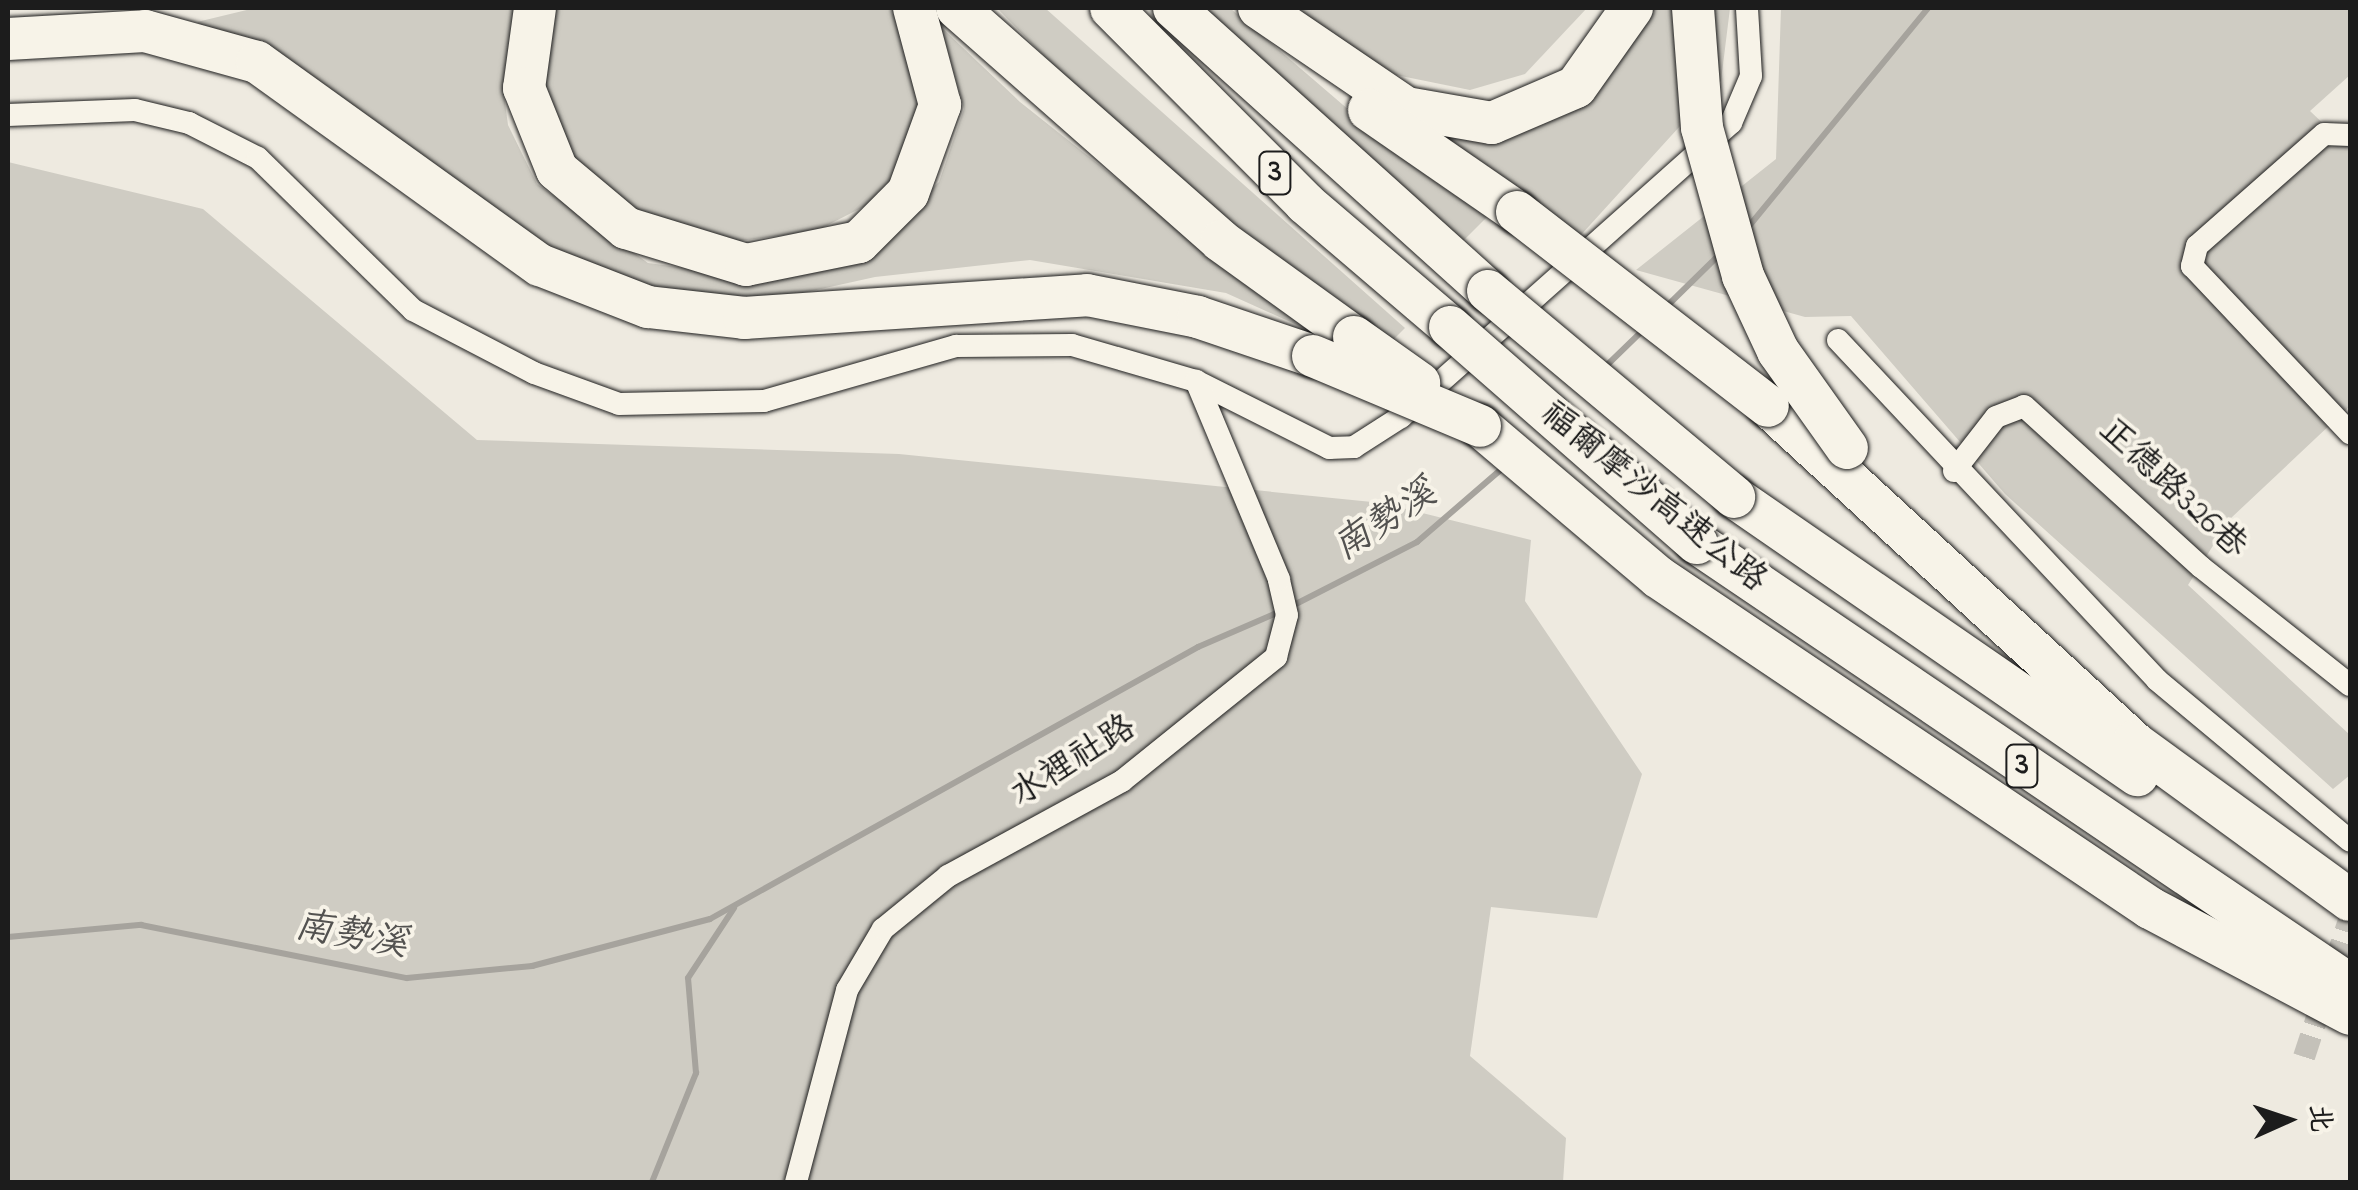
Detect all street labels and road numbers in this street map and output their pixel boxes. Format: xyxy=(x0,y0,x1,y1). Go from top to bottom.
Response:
road number: 3 xyxy=(1258,146,1292,200)
street label: 福爾摩沙高速公路 xyxy=(1531,394,1775,602)
street label: 正德路326巷 xyxy=(2089,410,2255,568)
street label: 水裡社路 xyxy=(1004,707,1144,817)
road number: 3 xyxy=(2004,739,2040,793)

